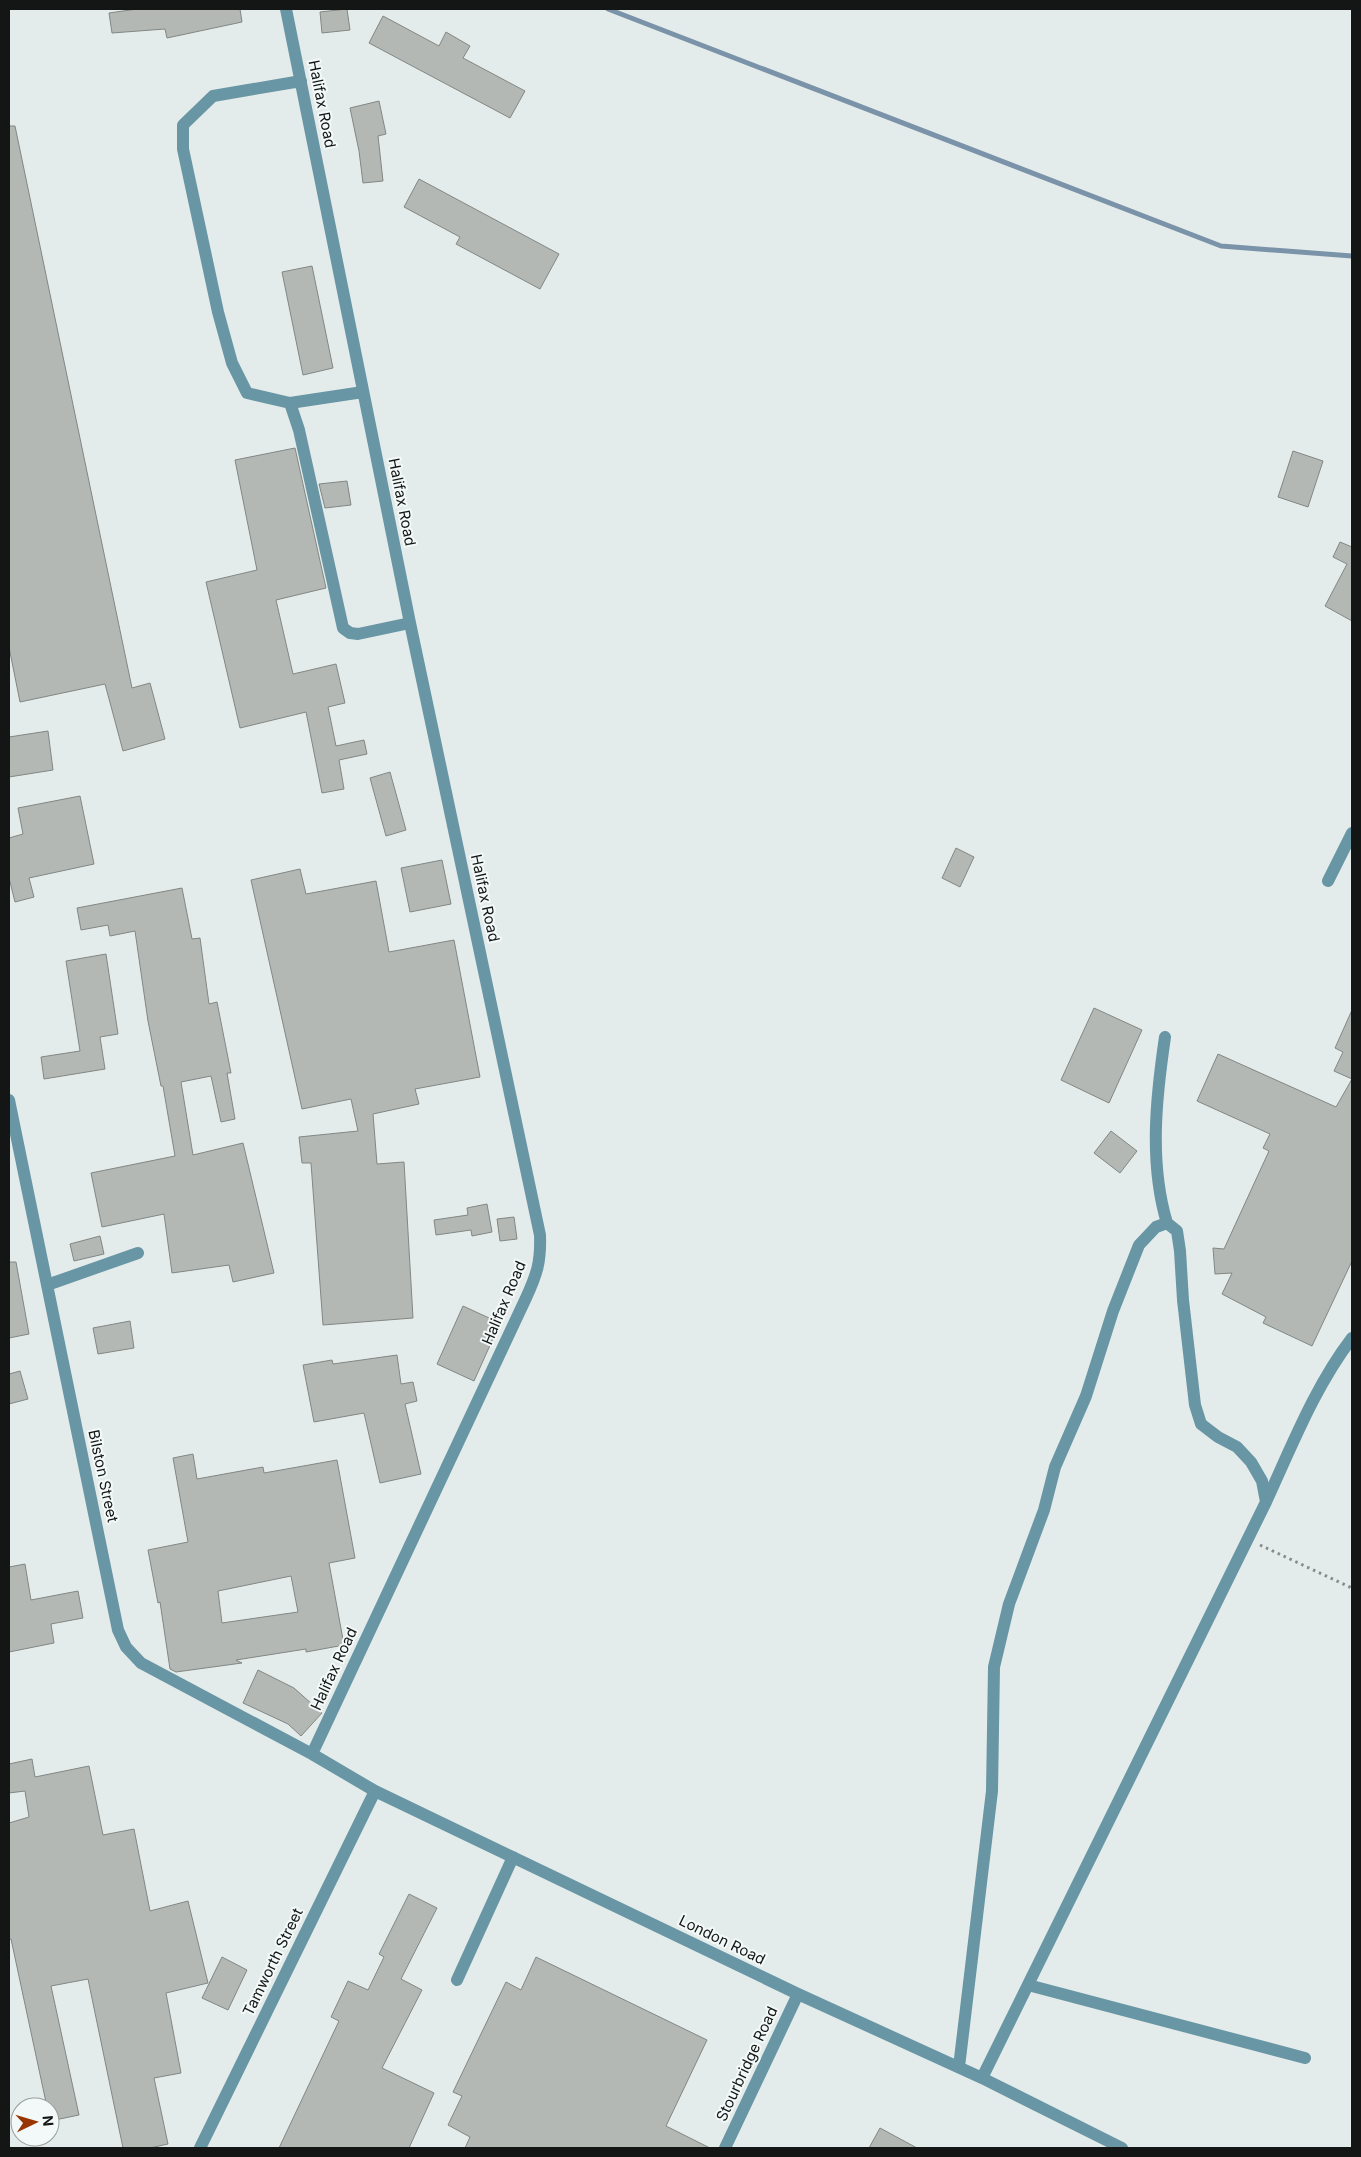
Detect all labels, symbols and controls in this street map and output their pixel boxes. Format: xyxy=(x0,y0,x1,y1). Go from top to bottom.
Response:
street label: Halifax Road xyxy=(305,58,340,149)
street label: Halifax Road xyxy=(385,456,420,547)
street label: Halifax Road xyxy=(467,852,504,943)
street label: Halifax Road xyxy=(477,1258,530,1348)
street label: Bilston Street xyxy=(84,1428,123,1524)
street label: Halifax Road xyxy=(306,1624,361,1713)
street label: Tamworth Street xyxy=(238,1905,307,2019)
street label: London Road xyxy=(676,1910,769,1969)
street label: Stourbridge Road xyxy=(712,2003,781,2124)
north arrow xyxy=(10,2097,60,2147)
text: N xyxy=(40,2115,57,2127)

